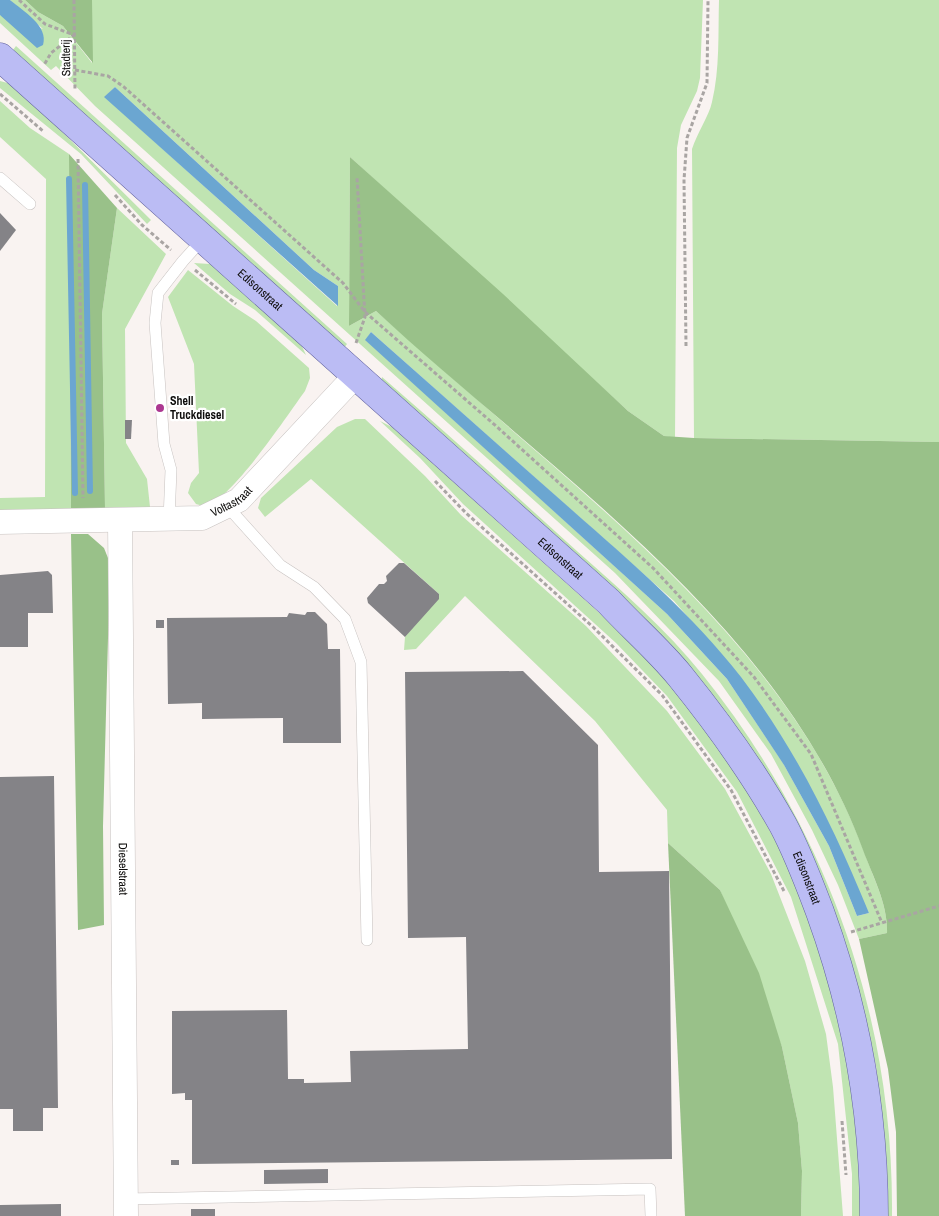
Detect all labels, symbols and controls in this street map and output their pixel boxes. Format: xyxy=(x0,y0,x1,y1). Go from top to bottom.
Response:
street label: Stadterij xyxy=(58,40,74,76)
street label: Edisonstraat xyxy=(234,265,286,314)
place label: Shell Truckdiesel xyxy=(170,393,224,423)
marker: Shell Truckdiesel xyxy=(154,402,166,414)
street label: Voltastraat xyxy=(208,483,256,521)
street label: Edisonstraat xyxy=(534,534,587,583)
street label: Dieselstraat xyxy=(115,843,131,896)
street label: Edisonstraat xyxy=(789,849,824,907)

